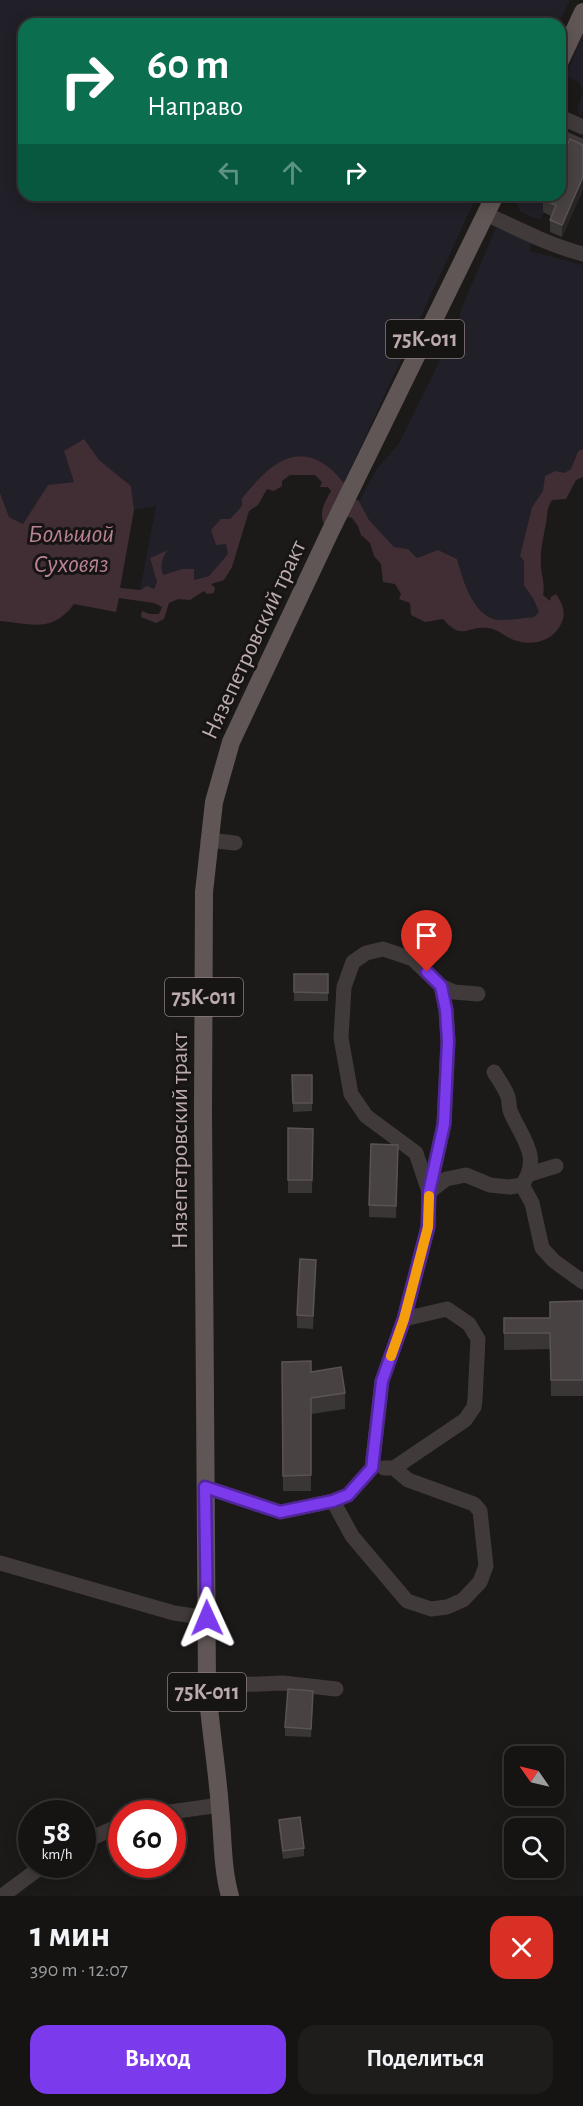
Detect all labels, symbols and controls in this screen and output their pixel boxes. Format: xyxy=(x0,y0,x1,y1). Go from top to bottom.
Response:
icon: right xyxy=(48,42,126,120)
text: 60 m xyxy=(147,44,229,86)
text: Направо xyxy=(147,93,243,120)
icon: left xyxy=(213,156,246,189)
icon: ahead xyxy=(276,156,309,189)
icon: right xyxy=(339,156,372,189)
road number: 75К-011 xyxy=(386,320,464,358)
water label: Большой Суховяз xyxy=(28,521,114,577)
street label: Нязепетровский тракт xyxy=(197,537,311,743)
pin xyxy=(401,910,452,972)
icon: arrive xyxy=(410,919,443,952)
road number: 75К-011 xyxy=(165,978,243,1016)
street label: Нязепетровский тракт xyxy=(168,1033,192,1249)
position arrow xyxy=(175,1586,239,1650)
road number: 75К-011 xyxy=(168,1673,246,1711)
north arrow xyxy=(504,1746,564,1806)
map controls xyxy=(504,1746,564,1878)
speed limit sign: 60 xyxy=(108,1800,186,1878)
text: 58 xyxy=(43,1817,71,1847)
button: search xyxy=(504,1818,564,1878)
text: km/h xyxy=(42,1847,72,1862)
button: close xyxy=(490,1916,553,1979)
text: 1 мин xyxy=(30,1917,110,1953)
text: 390 m · 12:07 xyxy=(30,1960,128,1980)
button: Выход xyxy=(30,2025,286,2094)
button: Поделиться xyxy=(298,2025,553,2094)

